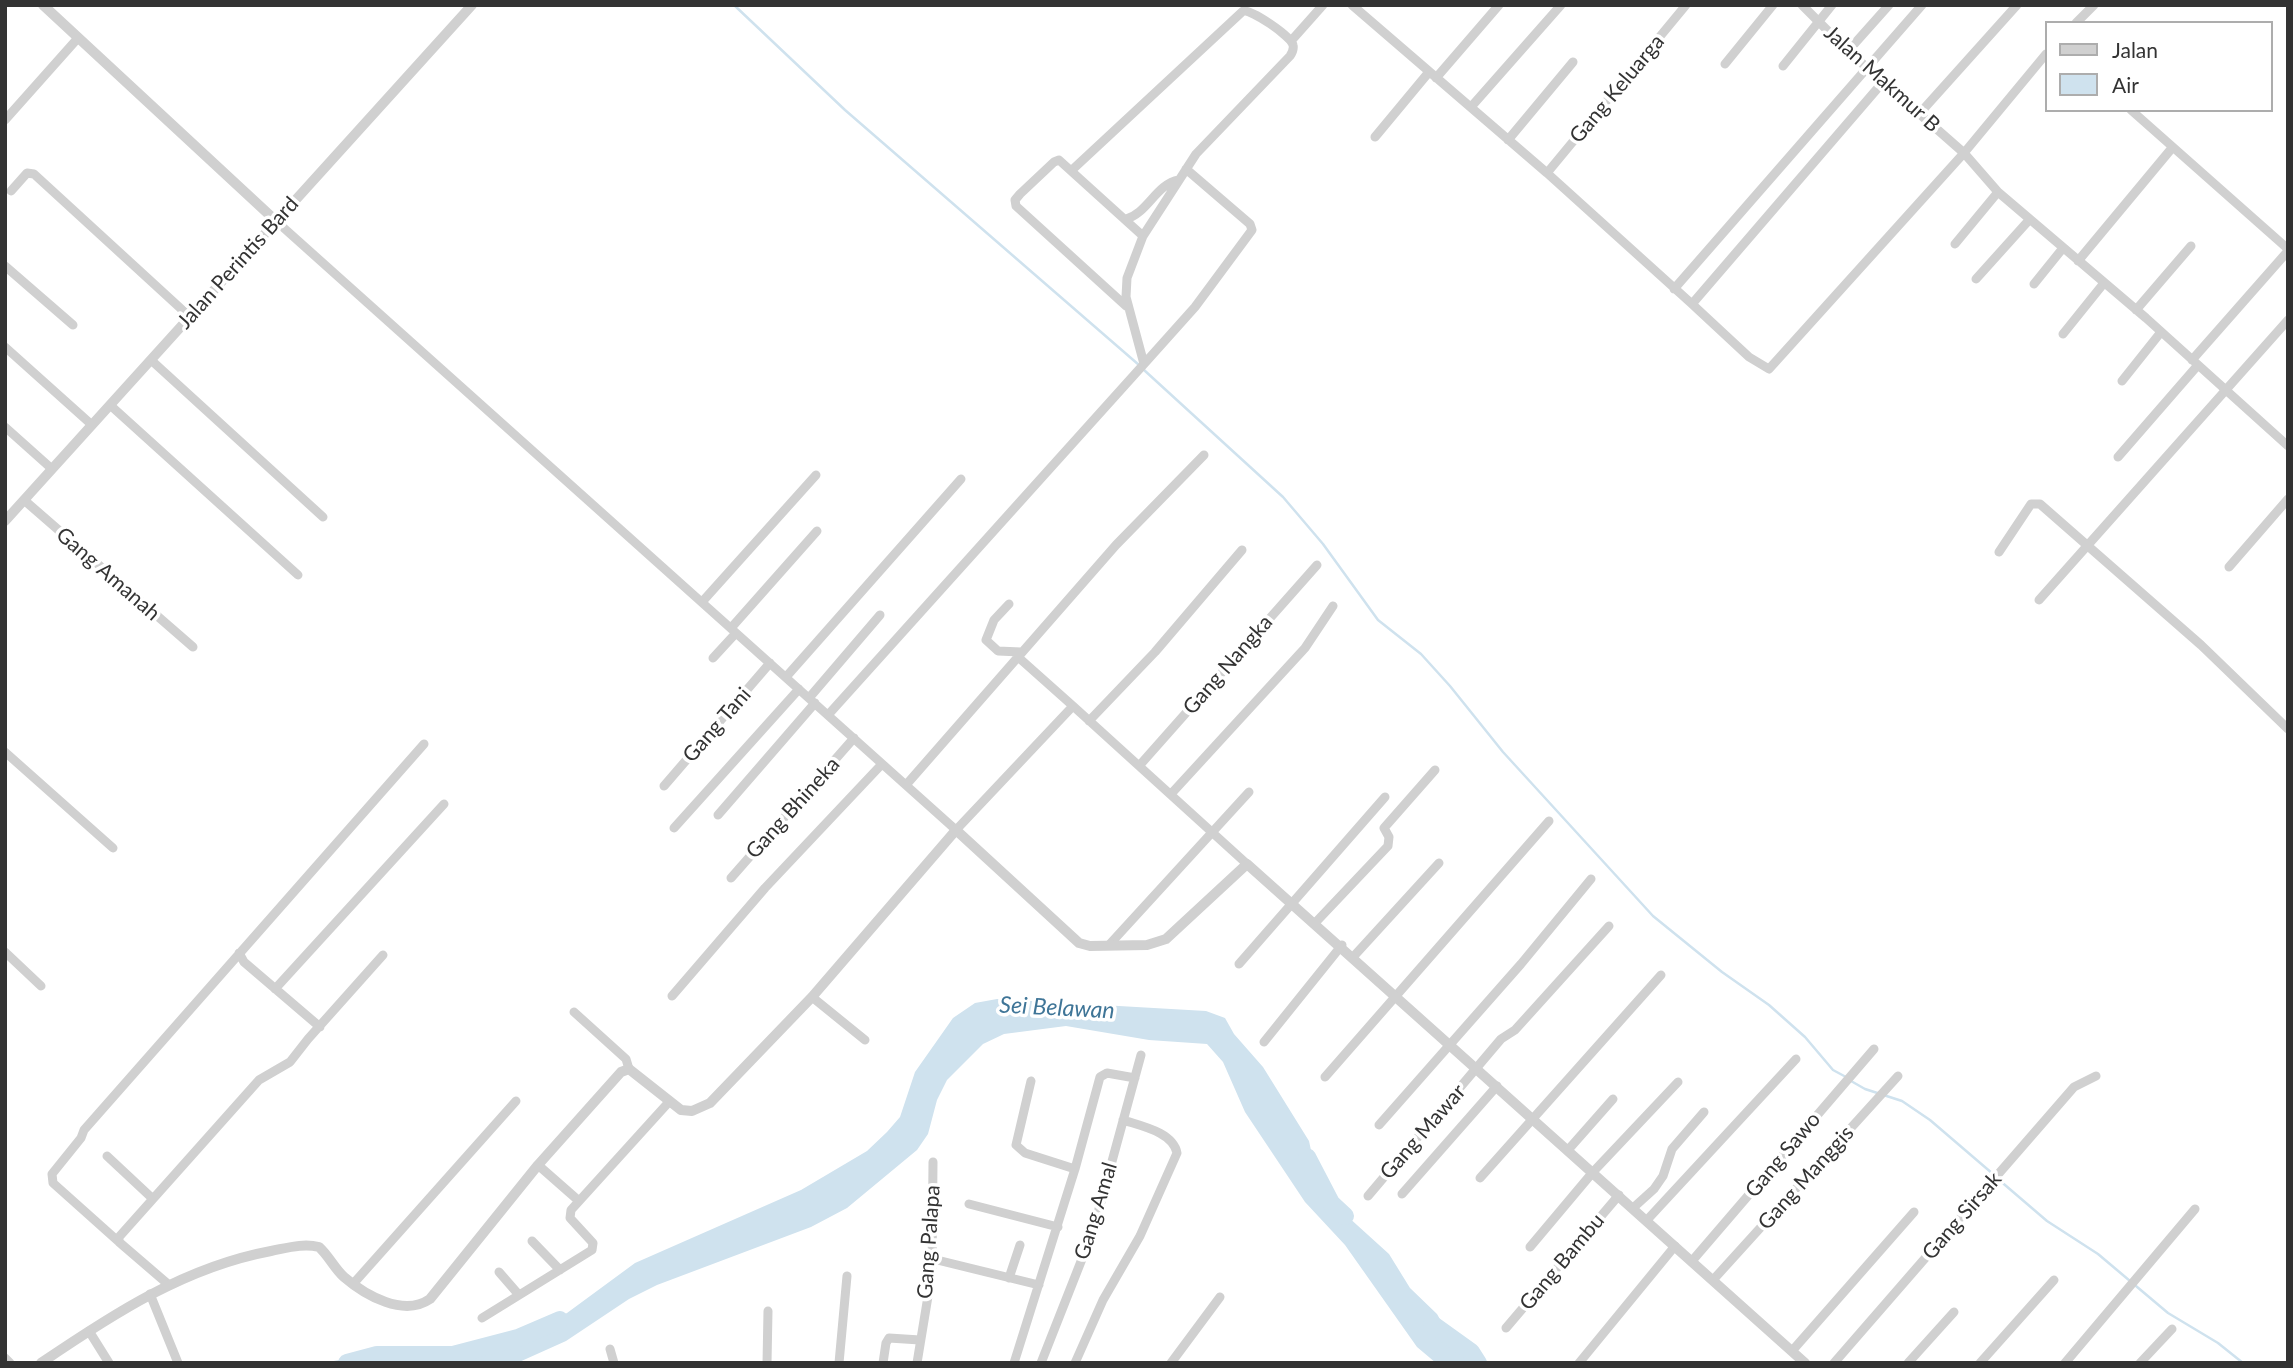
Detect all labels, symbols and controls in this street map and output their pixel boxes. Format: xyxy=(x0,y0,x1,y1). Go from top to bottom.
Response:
street label: Jalan Makmur B xyxy=(1819,20,1945,138)
legend xyxy=(2044,21,2272,112)
street label: Gang Keluarga xyxy=(1564,30,1670,148)
text: Jalan xyxy=(2112,37,2158,62)
text: Air xyxy=(2112,72,2139,97)
street label: Jalan Perintis Bard xyxy=(172,192,304,334)
street label: Gang Amanah xyxy=(51,522,165,626)
street label: Gang Nangka xyxy=(1178,610,1278,720)
street label: Gang Tani xyxy=(678,682,756,768)
street label: Gang Bhineka xyxy=(741,752,845,864)
water label: Sei Belawan xyxy=(999,991,1115,1025)
street label: Gang Mawar xyxy=(1375,1079,1471,1185)
street label: Gang Sawo xyxy=(1740,1107,1826,1203)
street label: Gang Manggis xyxy=(1753,1121,1859,1235)
street label: Gang Amal xyxy=(1069,1159,1123,1263)
street label: Gang Sirsak xyxy=(1917,1167,2007,1265)
street label: Gang Palapa xyxy=(912,1184,946,1300)
street label: Gang Bambu xyxy=(1514,1209,1610,1315)

